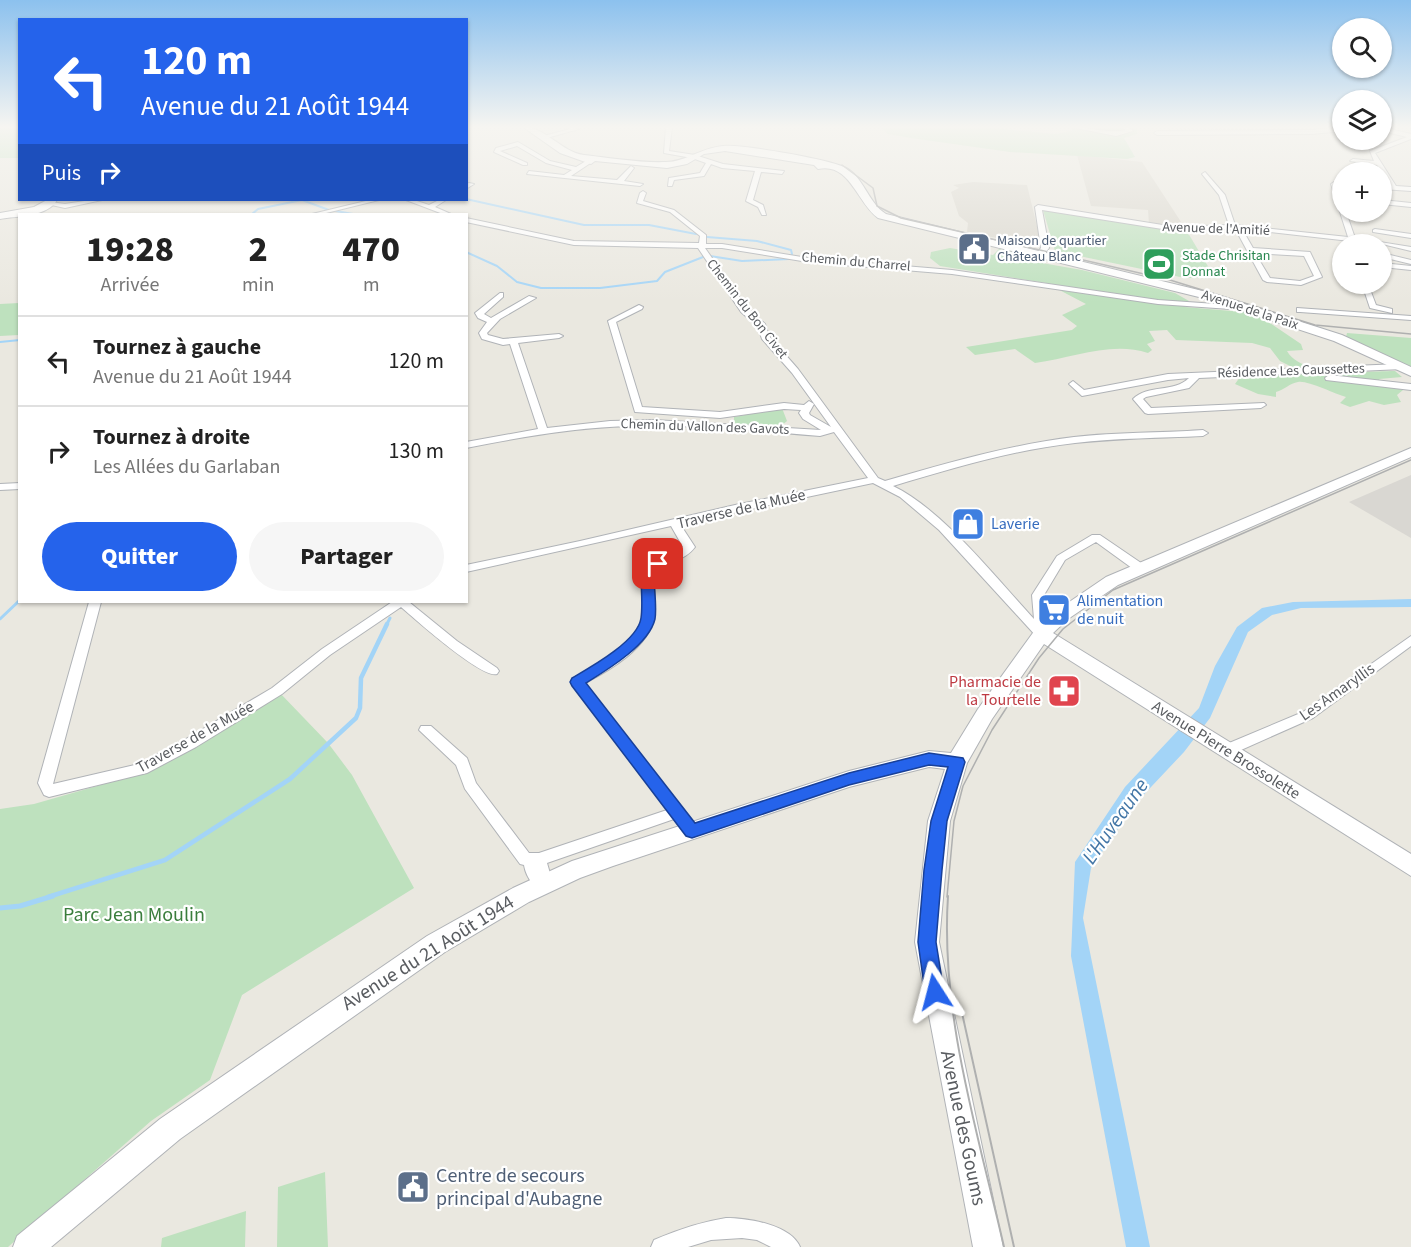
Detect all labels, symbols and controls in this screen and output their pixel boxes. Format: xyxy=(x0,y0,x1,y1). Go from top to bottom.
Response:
map controls xyxy=(1332,18,1392,294)
button: search xyxy=(1332,18,1392,78)
text: 120 m xyxy=(141,31,252,91)
icon: left xyxy=(42,42,120,120)
text: Avenue du 21 Août 1944 xyxy=(141,87,409,126)
button: layers xyxy=(1332,90,1392,150)
icon: right xyxy=(93,156,126,189)
text: Puis xyxy=(42,157,81,189)
button: + xyxy=(1332,162,1392,222)
street label: Avenue de l'Amitié xyxy=(1162,217,1270,241)
text: 19:28 xyxy=(86,224,174,275)
text: 2 xyxy=(249,224,268,275)
text: 470 xyxy=(342,224,400,275)
public building icon: Maison de quartier Château Blanc xyxy=(956,231,992,267)
place label: Maison de quartier Château Blanc xyxy=(997,231,1107,267)
button: − xyxy=(1332,234,1392,294)
sports icon: Stade Chrisitan Donnat xyxy=(1141,246,1177,282)
place label: Stade Chrisitan Donnat xyxy=(1182,246,1271,282)
street label: Chemin du Charrel xyxy=(801,247,912,277)
street label: Chemin du Bon Civet xyxy=(702,255,793,363)
text: Arrivée xyxy=(101,271,159,299)
text: min xyxy=(242,271,274,299)
text: m xyxy=(363,271,379,299)
street label: Avenue de la Paix xyxy=(1199,285,1302,335)
text: Tournez à gauche xyxy=(93,331,261,363)
icon: left xyxy=(42,345,75,378)
text: 120 m xyxy=(389,345,444,377)
street label: Résidence Les Caussettes xyxy=(1217,358,1365,384)
text: Avenue du 21 Août 1944 xyxy=(93,363,292,391)
street label: Chemin du Vallon des Gavots xyxy=(620,414,790,440)
text: Tournez à droite xyxy=(93,421,250,453)
icon: right xyxy=(42,435,75,468)
text: 130 m xyxy=(389,435,444,467)
text: Les Allées du Garlaban xyxy=(93,453,280,481)
street label: Traverse de la Muée xyxy=(675,483,808,534)
shop icon: Laverie xyxy=(950,506,986,542)
place label: Laverie xyxy=(991,513,1040,535)
button: Quitter xyxy=(42,522,237,591)
button: Partager xyxy=(249,522,444,591)
pin xyxy=(632,538,683,589)
icon: arrive xyxy=(641,547,674,580)
place label: Alimentation de nuit xyxy=(1077,590,1163,630)
supermarket icon: Alimentation de nuit xyxy=(1036,592,1072,628)
street label: Les Amaryllis xyxy=(1295,658,1379,726)
place label: Pharmacie de la Tourtelle xyxy=(949,671,1041,711)
pharmacy icon: Pharmacie de la Tourtelle xyxy=(1046,673,1082,709)
street label: Avenue Pierre Brossolette xyxy=(1148,695,1304,805)
street label: Traverse de la Muée xyxy=(132,696,258,778)
water label: L'Huveaune xyxy=(1074,772,1156,870)
street label: Avenue du 21 Août 1944 xyxy=(336,888,520,1017)
park label: Parc Jean Moulin xyxy=(63,901,205,929)
position arrow xyxy=(903,960,967,1024)
street label: Avenue des Goums xyxy=(933,1048,993,1208)
place label: Centre de secours principal d'Aubagne xyxy=(436,1162,602,1213)
public building icon: Centre de secours principal d'Aubagne xyxy=(395,1169,431,1205)

